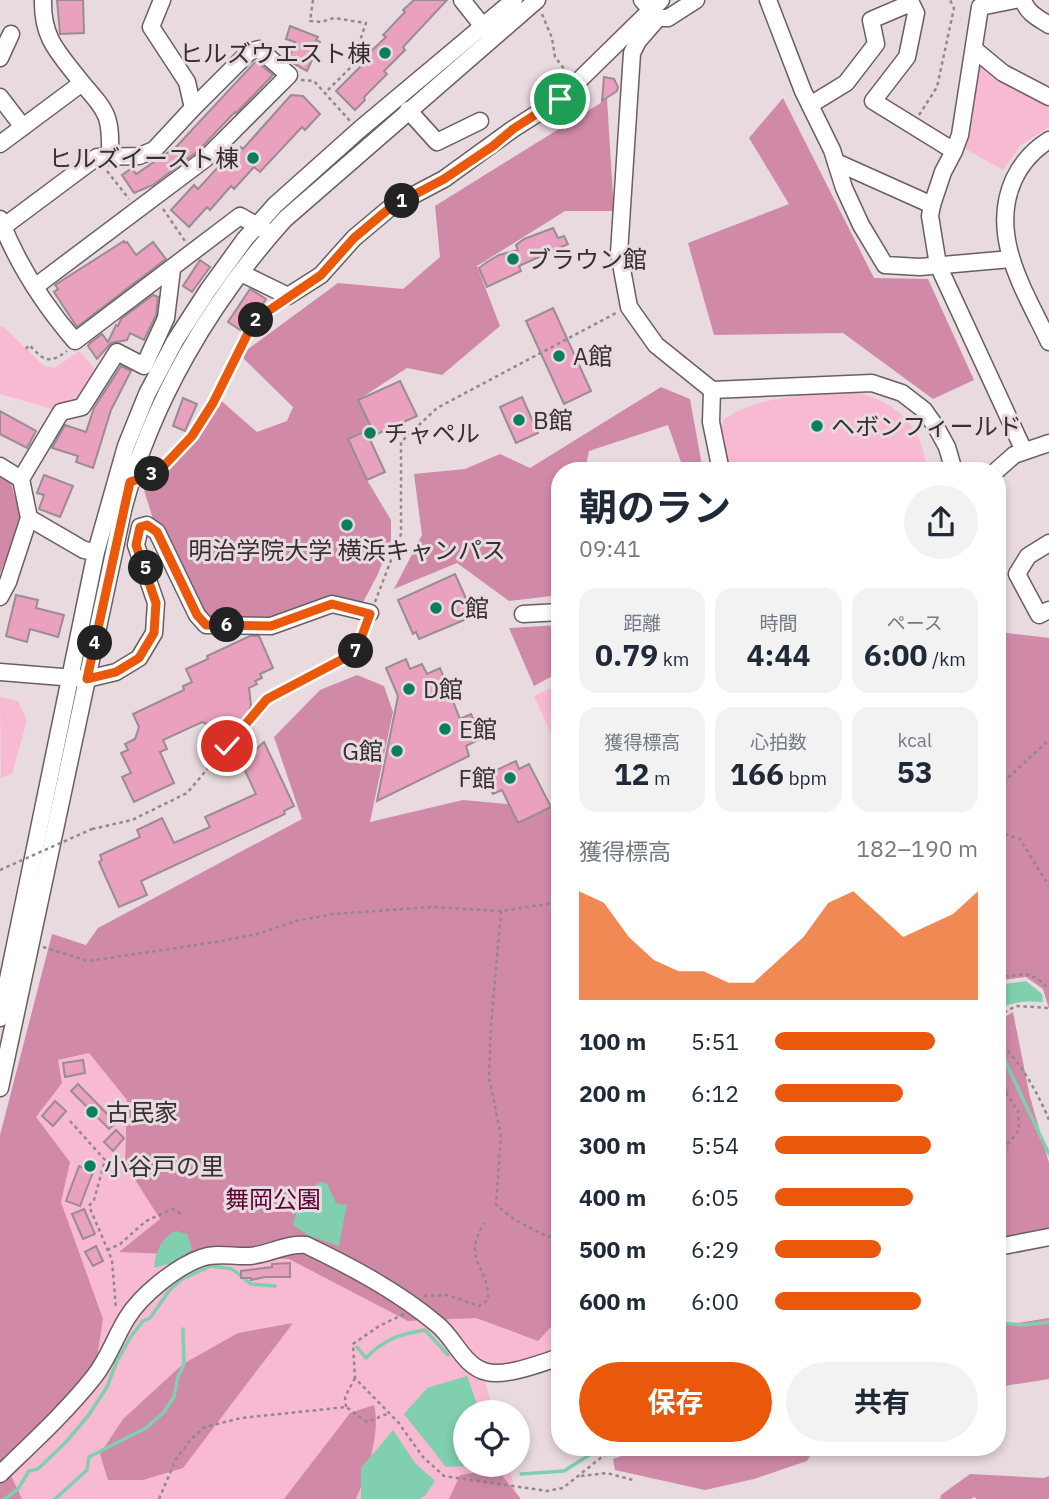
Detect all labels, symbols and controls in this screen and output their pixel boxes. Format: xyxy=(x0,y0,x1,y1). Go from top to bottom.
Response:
place label: ヒルズウエスト棟 xyxy=(179,37,371,69)
marker: ヒルズウエスト棟 xyxy=(377,45,393,61)
pin xyxy=(530,69,590,129)
icon: arrive xyxy=(541,80,579,118)
place label: ヒルズイースト棟 xyxy=(48,142,239,174)
marker: ヒルズイースト棟 xyxy=(245,150,261,166)
pin: 1 xyxy=(384,184,420,218)
text: 1 xyxy=(396,188,407,212)
place label: ブラウン館 xyxy=(527,243,647,275)
marker: ブラウン館 xyxy=(505,251,521,267)
pin: 2 xyxy=(238,302,274,338)
text: 2 xyxy=(250,307,261,331)
place label: A館 xyxy=(573,340,612,372)
marker: A館 xyxy=(551,348,567,364)
place label: B館 xyxy=(533,404,573,436)
place label: ヘボンフィールド xyxy=(831,410,1022,442)
marker: B館 xyxy=(511,412,527,428)
place label: チャペル xyxy=(384,417,480,449)
marker: ヘボンフィールド xyxy=(809,418,825,434)
marker: チャペル xyxy=(362,425,378,441)
pin: 3 xyxy=(134,456,170,491)
text: 3 xyxy=(146,461,157,485)
text: 朝のラン xyxy=(579,482,731,531)
button: share xyxy=(904,485,978,559)
marker: 明治学院大学 横浜キャンパス xyxy=(339,517,355,533)
text: 09:41 xyxy=(579,533,641,563)
place label: 明治学院大学 横浜キャンパス xyxy=(188,534,506,566)
pin: 5 xyxy=(128,550,164,586)
text: 5 xyxy=(140,555,151,579)
place label: C館 xyxy=(450,592,489,624)
marker: C館 xyxy=(428,600,444,616)
pin: 6 xyxy=(210,608,244,642)
text: 距離 xyxy=(623,611,661,635)
text: 時間 xyxy=(759,611,798,635)
text: ペース xyxy=(887,611,943,635)
text: 6 xyxy=(221,612,232,636)
pin: 4 xyxy=(78,626,112,660)
text: 4 xyxy=(89,630,100,654)
pin: 7 xyxy=(338,634,374,668)
text: 0.79 xyxy=(595,635,658,674)
text: 4:44 xyxy=(747,635,810,674)
text: 6:00 xyxy=(864,635,928,674)
text: 7 xyxy=(350,638,361,662)
text: km xyxy=(658,647,689,671)
text: /km xyxy=(928,647,966,671)
place label: D館 xyxy=(423,673,463,705)
marker: D館 xyxy=(401,681,417,697)
place label: E館 xyxy=(459,713,497,745)
pin xyxy=(197,716,257,776)
marker: E館 xyxy=(437,721,453,737)
icon: check xyxy=(208,727,246,765)
text: kcal xyxy=(898,728,932,752)
text: 獲得標高 xyxy=(604,730,680,754)
text: 心拍数 xyxy=(750,730,807,754)
place label: G館 xyxy=(342,735,383,767)
marker: G館 xyxy=(389,743,405,759)
text: 53 xyxy=(897,752,933,791)
text: 12 xyxy=(614,754,650,793)
text: 166 xyxy=(730,754,784,793)
place label: F館 xyxy=(459,762,496,794)
text: m xyxy=(650,766,671,790)
text: bpm xyxy=(784,766,827,790)
marker: F館 xyxy=(502,770,518,786)
text: 182–190 m xyxy=(856,833,978,863)
text: 獲得標高 xyxy=(579,836,671,866)
text: 100 m xyxy=(579,1026,646,1056)
text: 5:51 xyxy=(691,1026,739,1056)
text: 200 m xyxy=(579,1078,646,1108)
text: 6:12 xyxy=(691,1078,739,1108)
place label: 古民家 xyxy=(106,1096,178,1128)
marker: 古民家 xyxy=(84,1104,100,1120)
text: 300 m xyxy=(579,1130,646,1160)
text: 5:54 xyxy=(691,1130,739,1160)
place label: 小谷戸の里 xyxy=(104,1150,224,1182)
marker: 小谷戸の里 xyxy=(82,1158,98,1174)
text: 400 m xyxy=(579,1182,646,1212)
text: 6:05 xyxy=(691,1182,739,1212)
park label: 舞岡公園 xyxy=(225,1183,321,1215)
text: 500 m xyxy=(579,1234,646,1264)
text: 6:29 xyxy=(691,1234,739,1264)
text: 600 m xyxy=(579,1286,646,1316)
text: 6:00 xyxy=(691,1286,739,1316)
button: 保存 xyxy=(579,1362,772,1442)
button: 共有 xyxy=(786,1362,978,1442)
map controls xyxy=(453,1400,530,1477)
button: locate xyxy=(453,1400,530,1477)

